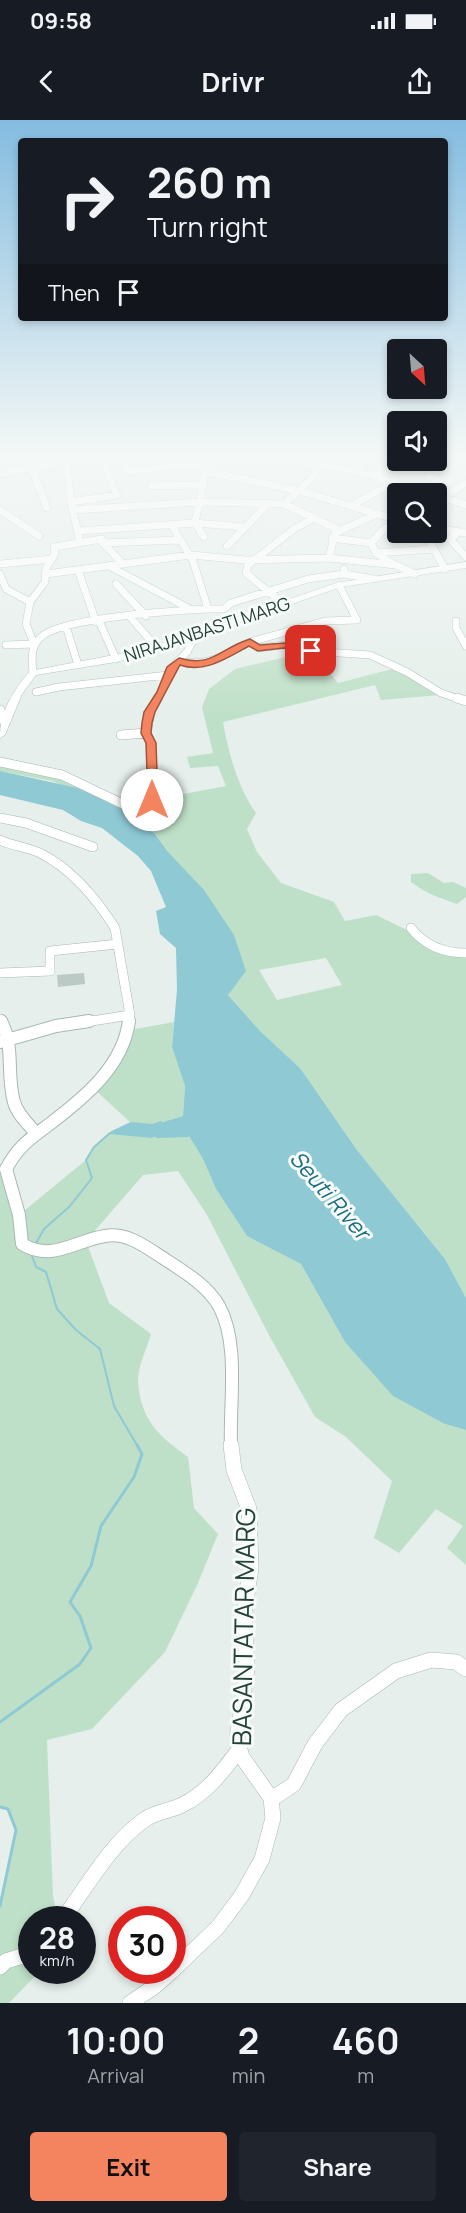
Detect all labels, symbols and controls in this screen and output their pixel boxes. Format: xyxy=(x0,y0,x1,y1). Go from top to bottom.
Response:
text: 09:58 xyxy=(30,6,92,36)
text: Drivr xyxy=(202,63,264,100)
icon: back xyxy=(30,65,63,98)
icon: share xyxy=(403,65,436,98)
text: 260 m xyxy=(147,153,272,211)
icon: right xyxy=(48,162,126,240)
text: Turn right xyxy=(147,208,268,245)
icon: arrive xyxy=(112,276,145,309)
text: Then xyxy=(48,278,100,308)
north arrow xyxy=(387,339,447,399)
map controls xyxy=(387,339,447,543)
button: sound xyxy=(387,411,447,471)
button: search xyxy=(387,483,447,543)
street label: NIRAJANBASTI MARG xyxy=(121,591,293,667)
pin xyxy=(285,625,336,676)
icon: arrive xyxy=(294,634,327,667)
position arrow xyxy=(120,768,184,832)
water label: Seuti River xyxy=(283,1144,379,1248)
street label: BASANTATAR MARG xyxy=(223,1508,263,1746)
speed limit sign: 30 xyxy=(108,1906,186,1984)
text: 28 xyxy=(39,1917,75,1958)
text: km/h xyxy=(40,1950,74,1971)
text: 10:00 xyxy=(66,2016,166,2065)
text: 2 xyxy=(238,2016,259,2065)
text: 460 xyxy=(332,2016,400,2065)
text: Arrival xyxy=(87,2062,144,2089)
text: min xyxy=(232,2062,265,2089)
text: m xyxy=(357,2062,374,2089)
button: Exit xyxy=(30,2132,227,2201)
button: Share xyxy=(239,2132,436,2201)

